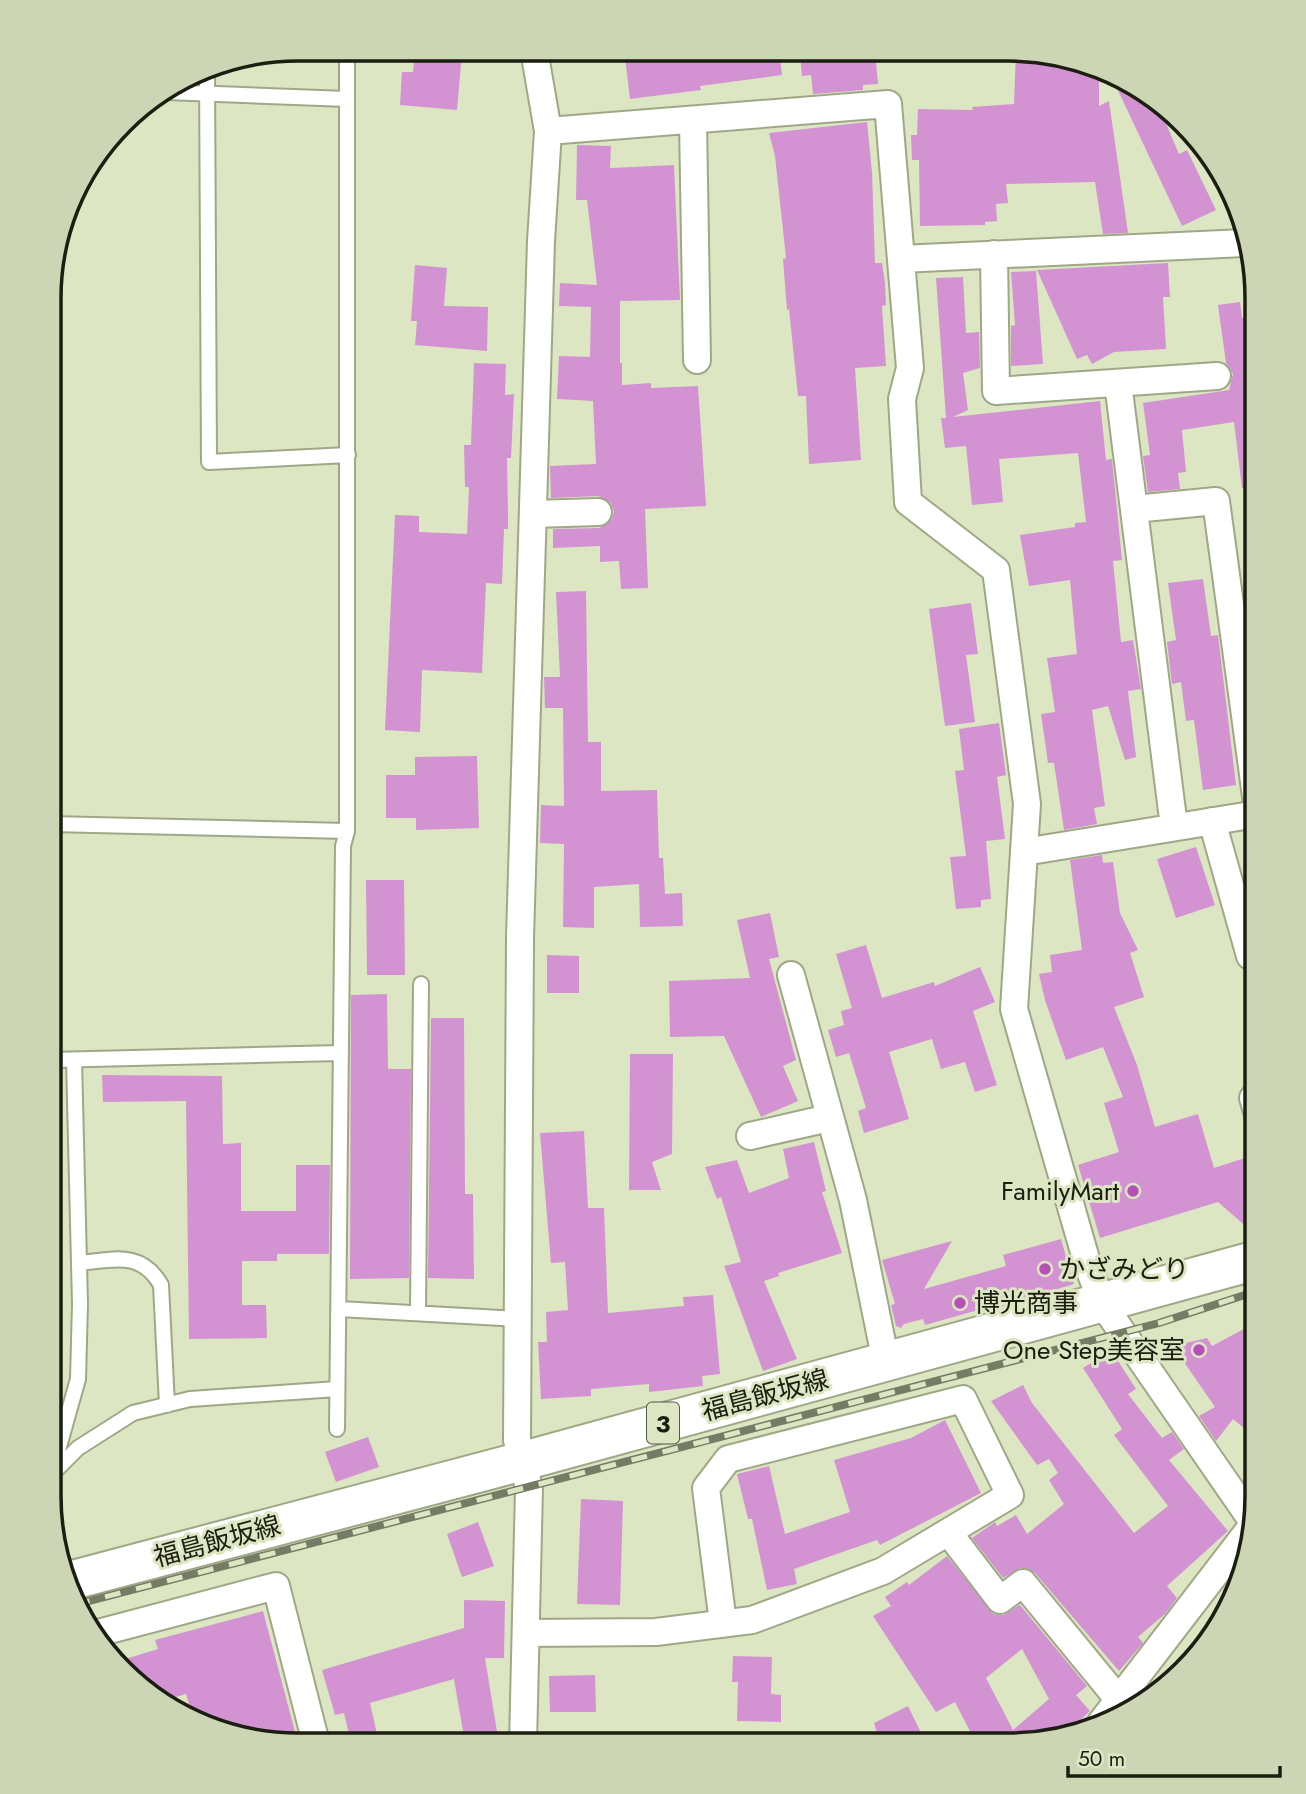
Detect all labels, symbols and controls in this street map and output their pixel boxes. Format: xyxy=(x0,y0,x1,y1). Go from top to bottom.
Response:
place label: FamilyMart xyxy=(1001,1172,1120,1210)
marker: FamilyMart xyxy=(1125,1183,1141,1199)
place label: かざみどり xyxy=(1059,1250,1189,1288)
marker: かざみどり xyxy=(1037,1261,1053,1277)
place label: 博光商事 xyxy=(974,1284,1078,1322)
marker: 博光商事 xyxy=(952,1295,968,1311)
place label: One Step美容室 xyxy=(1003,1331,1185,1369)
marker: One Step美容室 xyxy=(1191,1342,1207,1358)
street label: 福島飯坂線 xyxy=(697,1360,833,1430)
road number: 3 xyxy=(647,1402,679,1443)
street label: 福島飯坂線 xyxy=(149,1506,285,1576)
scale bar xyxy=(1068,1734,1280,1778)
text: 50 m xyxy=(1078,1744,1125,1774)

